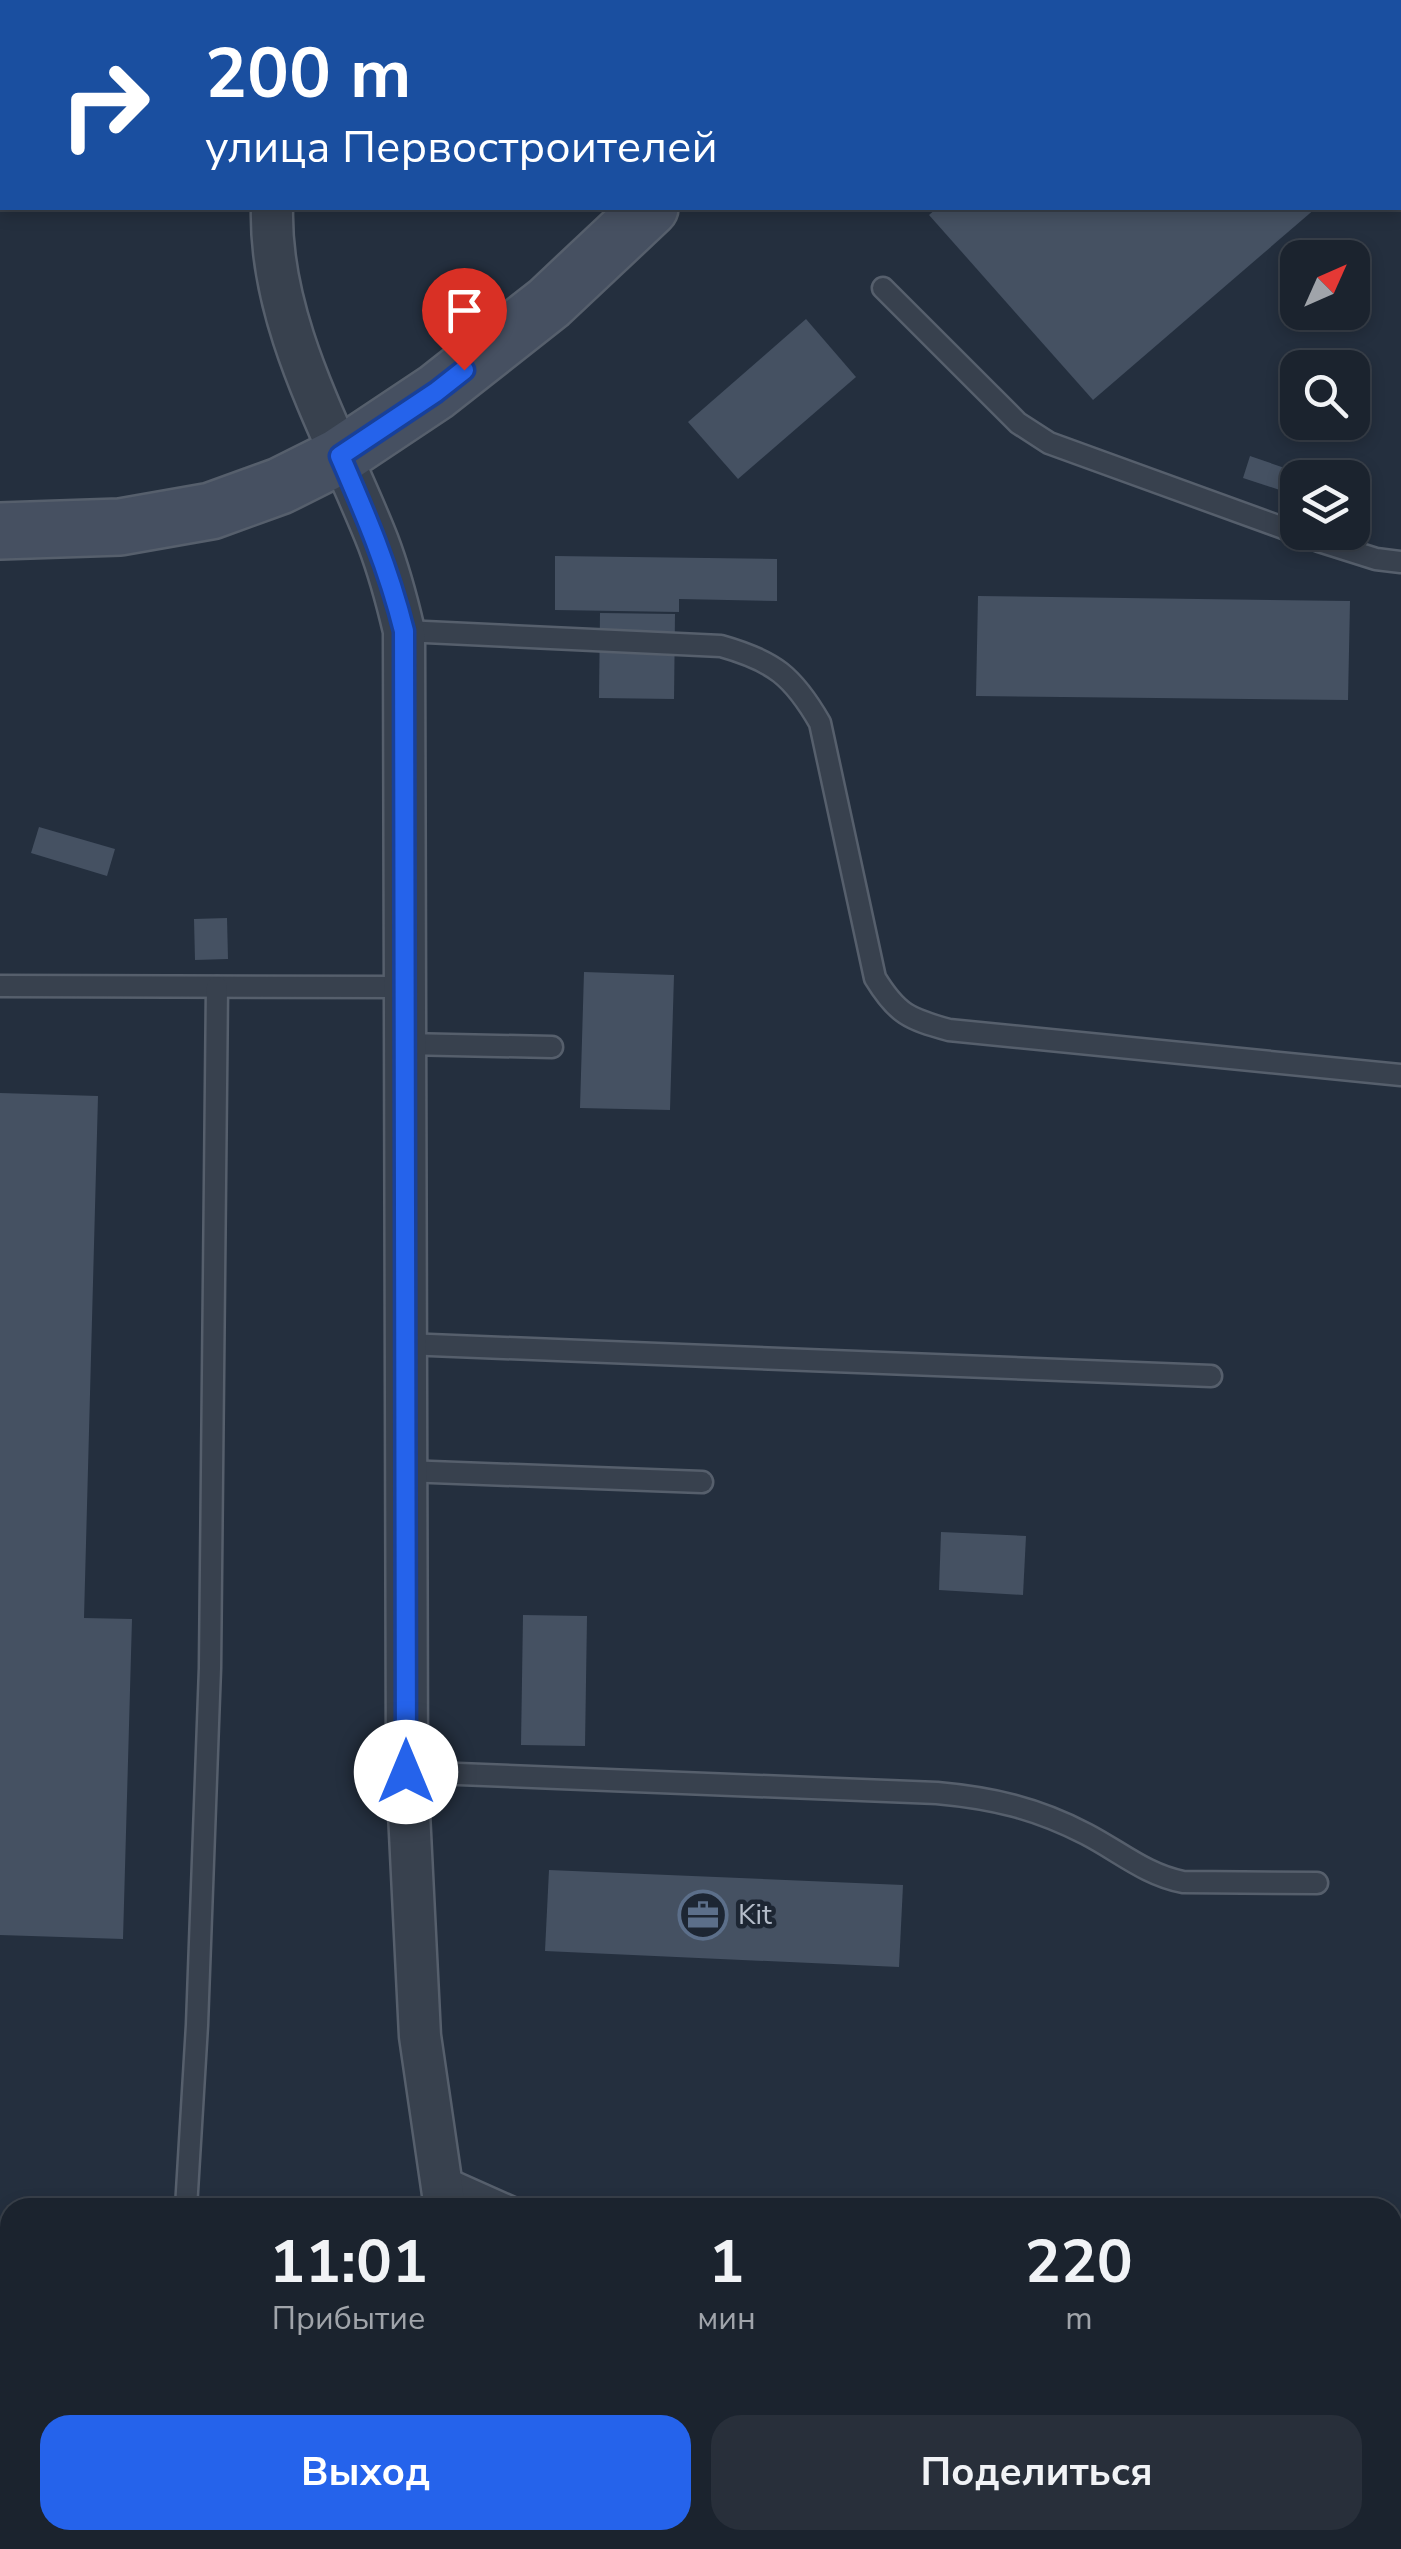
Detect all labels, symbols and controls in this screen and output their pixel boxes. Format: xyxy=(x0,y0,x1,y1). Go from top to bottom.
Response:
text: 200 m xyxy=(205,26,411,122)
icon: right xyxy=(40,40,170,170)
text: улица Первостроителей xyxy=(205,117,718,178)
north arrow xyxy=(1280,240,1370,330)
map controls xyxy=(1280,240,1370,550)
pin xyxy=(422,268,507,371)
icon: arrive xyxy=(437,283,492,338)
button: search xyxy=(1280,350,1370,440)
button: layers xyxy=(1280,460,1370,550)
position arrow xyxy=(354,1720,458,1824)
office icon: Kit xyxy=(677,1889,729,1941)
place label: Kit xyxy=(738,1896,772,1934)
text: 11:01 xyxy=(269,2221,428,2303)
text: 1 xyxy=(708,2221,744,2303)
text: 220 xyxy=(1025,2221,1133,2303)
text: Прибытие xyxy=(272,2297,425,2340)
text: мин xyxy=(697,2297,756,2340)
text: m xyxy=(1065,2297,1093,2340)
button: Выход xyxy=(40,2415,691,2530)
button: Поделиться xyxy=(711,2415,1362,2530)

